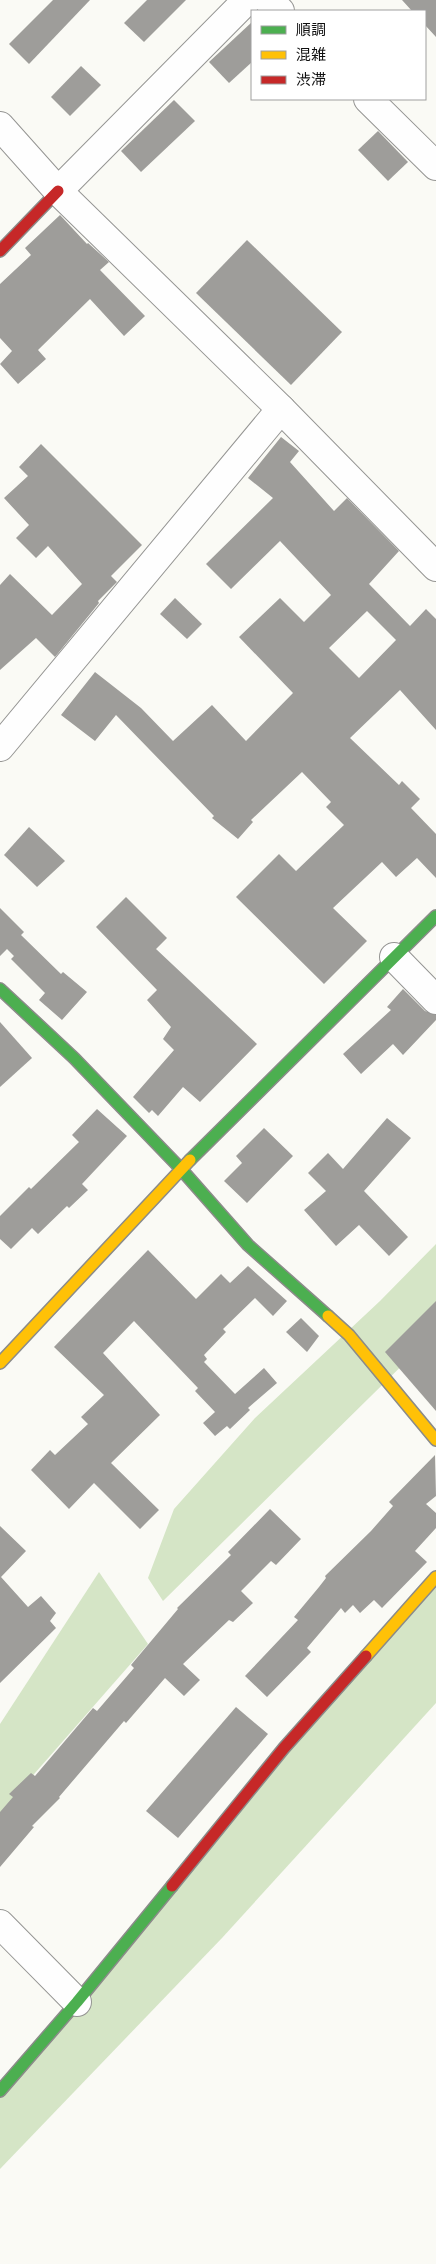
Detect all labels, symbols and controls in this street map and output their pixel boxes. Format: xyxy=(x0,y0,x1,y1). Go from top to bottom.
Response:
legend xyxy=(251,10,426,100)
text: 順調 xyxy=(296,21,326,39)
text: 混雑 xyxy=(296,46,326,64)
text: 渋滞 xyxy=(296,71,326,89)

